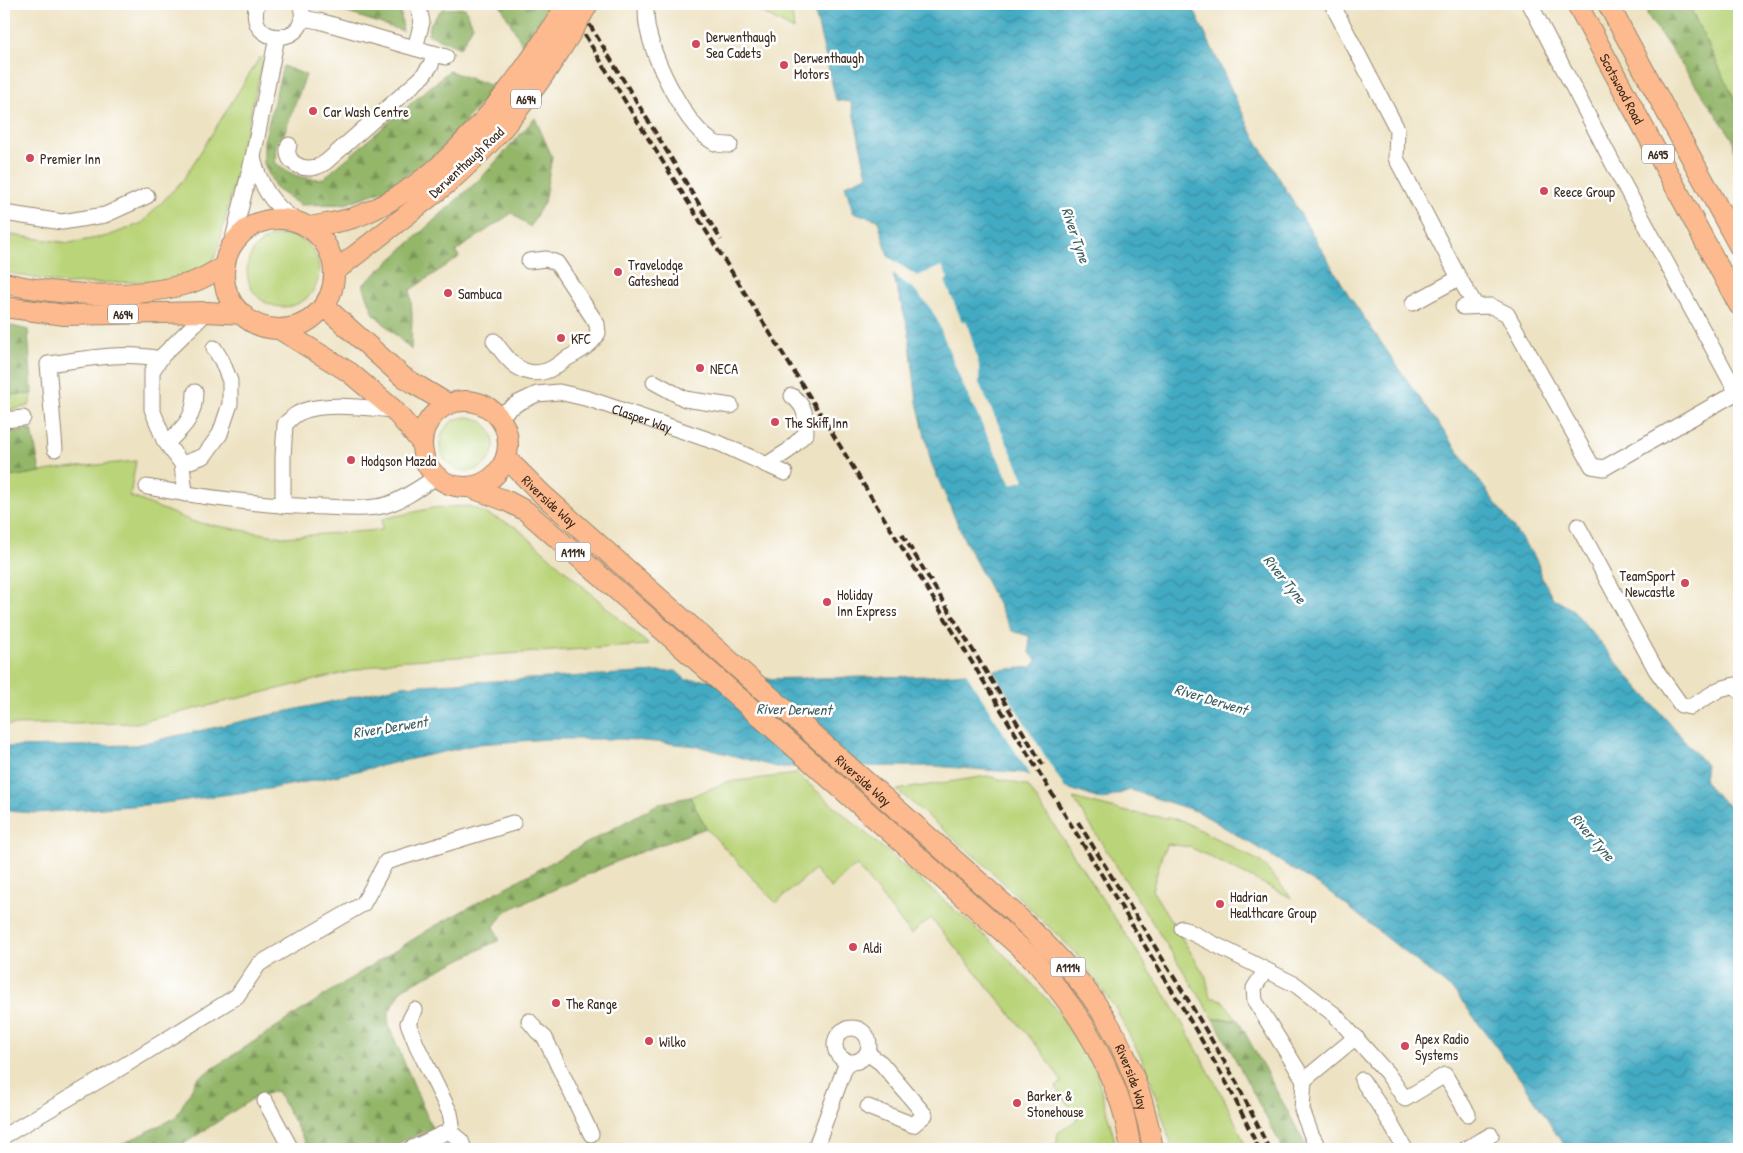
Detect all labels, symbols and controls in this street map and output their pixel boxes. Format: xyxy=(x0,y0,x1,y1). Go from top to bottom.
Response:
place label: Derwenthaugh Sea Cadets xyxy=(706,27,776,62)
marker: Derwenthaugh Sea Cadets xyxy=(690,38,702,50)
place label: Derwenthaugh Motors xyxy=(794,48,864,83)
street label: Scotswood Road xyxy=(1596,50,1649,128)
marker: Derwenthaugh Motors xyxy=(778,59,790,71)
road number: A694 xyxy=(511,90,541,108)
place label: Car Wash Centre xyxy=(323,102,409,121)
marker: Car Wash Centre xyxy=(307,105,319,117)
street label: Derwenthaugh Road xyxy=(424,122,509,202)
road number: A695 xyxy=(1642,144,1674,164)
place label: Premier Inn xyxy=(40,149,100,168)
marker: Premier Inn xyxy=(24,152,36,164)
place label: Reece Group xyxy=(1554,182,1615,202)
marker: Reece Group xyxy=(1538,185,1550,197)
water label: River Tyne xyxy=(1057,204,1096,267)
place label: Travelodge Gateshead xyxy=(628,255,684,290)
marker: Travelodge Gateshead xyxy=(612,266,624,278)
place label: Sambuca xyxy=(458,284,502,303)
marker: Sambuca xyxy=(442,287,454,299)
road number: A694 xyxy=(108,304,138,324)
place label: KFC xyxy=(571,329,592,348)
marker: KFC xyxy=(555,332,567,344)
place label: NECA xyxy=(710,359,738,378)
marker: NECA xyxy=(694,362,706,374)
street label: Clasper Way xyxy=(610,398,675,437)
place label: The Skiff Inn xyxy=(785,413,848,432)
marker: The Skiff Inn xyxy=(769,416,781,428)
place label: Hodgson Mazda xyxy=(361,451,437,471)
marker: Hodgson Mazda xyxy=(345,454,357,466)
street label: Riverside Way xyxy=(518,470,582,532)
road number: A1114 xyxy=(556,542,590,562)
water label: River Tyne xyxy=(1259,550,1312,609)
place label: TeamSport Newcastle xyxy=(1620,566,1675,601)
marker: TeamSport Newcastle xyxy=(1679,577,1691,589)
place label: Holiday Inn Express xyxy=(837,585,896,621)
marker: Holiday Inn Express xyxy=(821,596,833,608)
water label: River Derwent xyxy=(1172,678,1253,721)
water label: River Derwent xyxy=(756,698,835,720)
water label: River Derwent xyxy=(351,710,432,743)
street label: Riverside Way xyxy=(832,750,896,811)
water label: River Tyne xyxy=(1566,808,1620,866)
place label: Hadrian Healthcare Group xyxy=(1230,887,1316,923)
marker: Hadrian Healthcare Group xyxy=(1214,898,1226,910)
place label: Aldi xyxy=(863,938,882,957)
marker: Aldi xyxy=(847,941,859,953)
road number: A1114 xyxy=(1050,958,1086,976)
place label: The Range xyxy=(566,994,618,1014)
marker: The Range xyxy=(550,997,562,1009)
place label: Apex Radio Systems xyxy=(1415,1029,1469,1065)
place label: Wilko xyxy=(659,1032,686,1051)
marker: Wilko xyxy=(643,1035,655,1047)
street label: Riverside Way xyxy=(1111,1040,1153,1112)
marker: Apex Radio Systems xyxy=(1399,1040,1411,1052)
place label: Barker & Stonehouse xyxy=(1027,1086,1084,1121)
marker: Barker & Stonehouse xyxy=(1011,1097,1023,1109)

